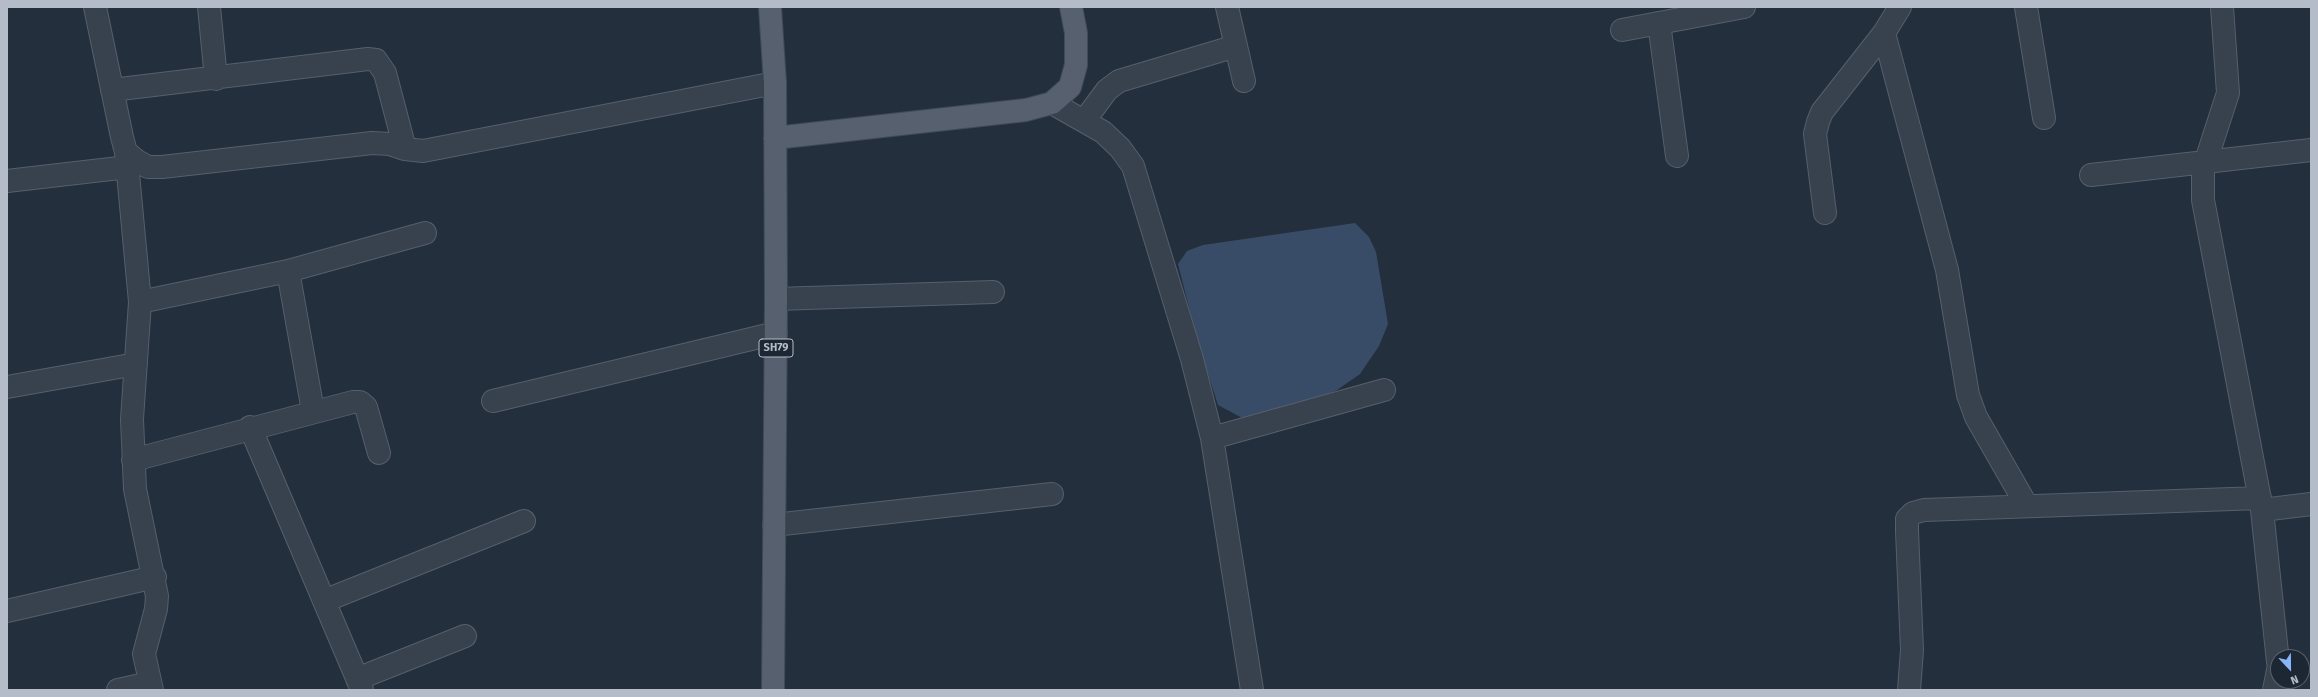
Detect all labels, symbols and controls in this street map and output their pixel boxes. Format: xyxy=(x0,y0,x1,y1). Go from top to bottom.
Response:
road number: SH79 xyxy=(759,339,793,357)
north arrow xyxy=(2270,649,2310,689)
text: N xyxy=(2288,672,2300,687)

